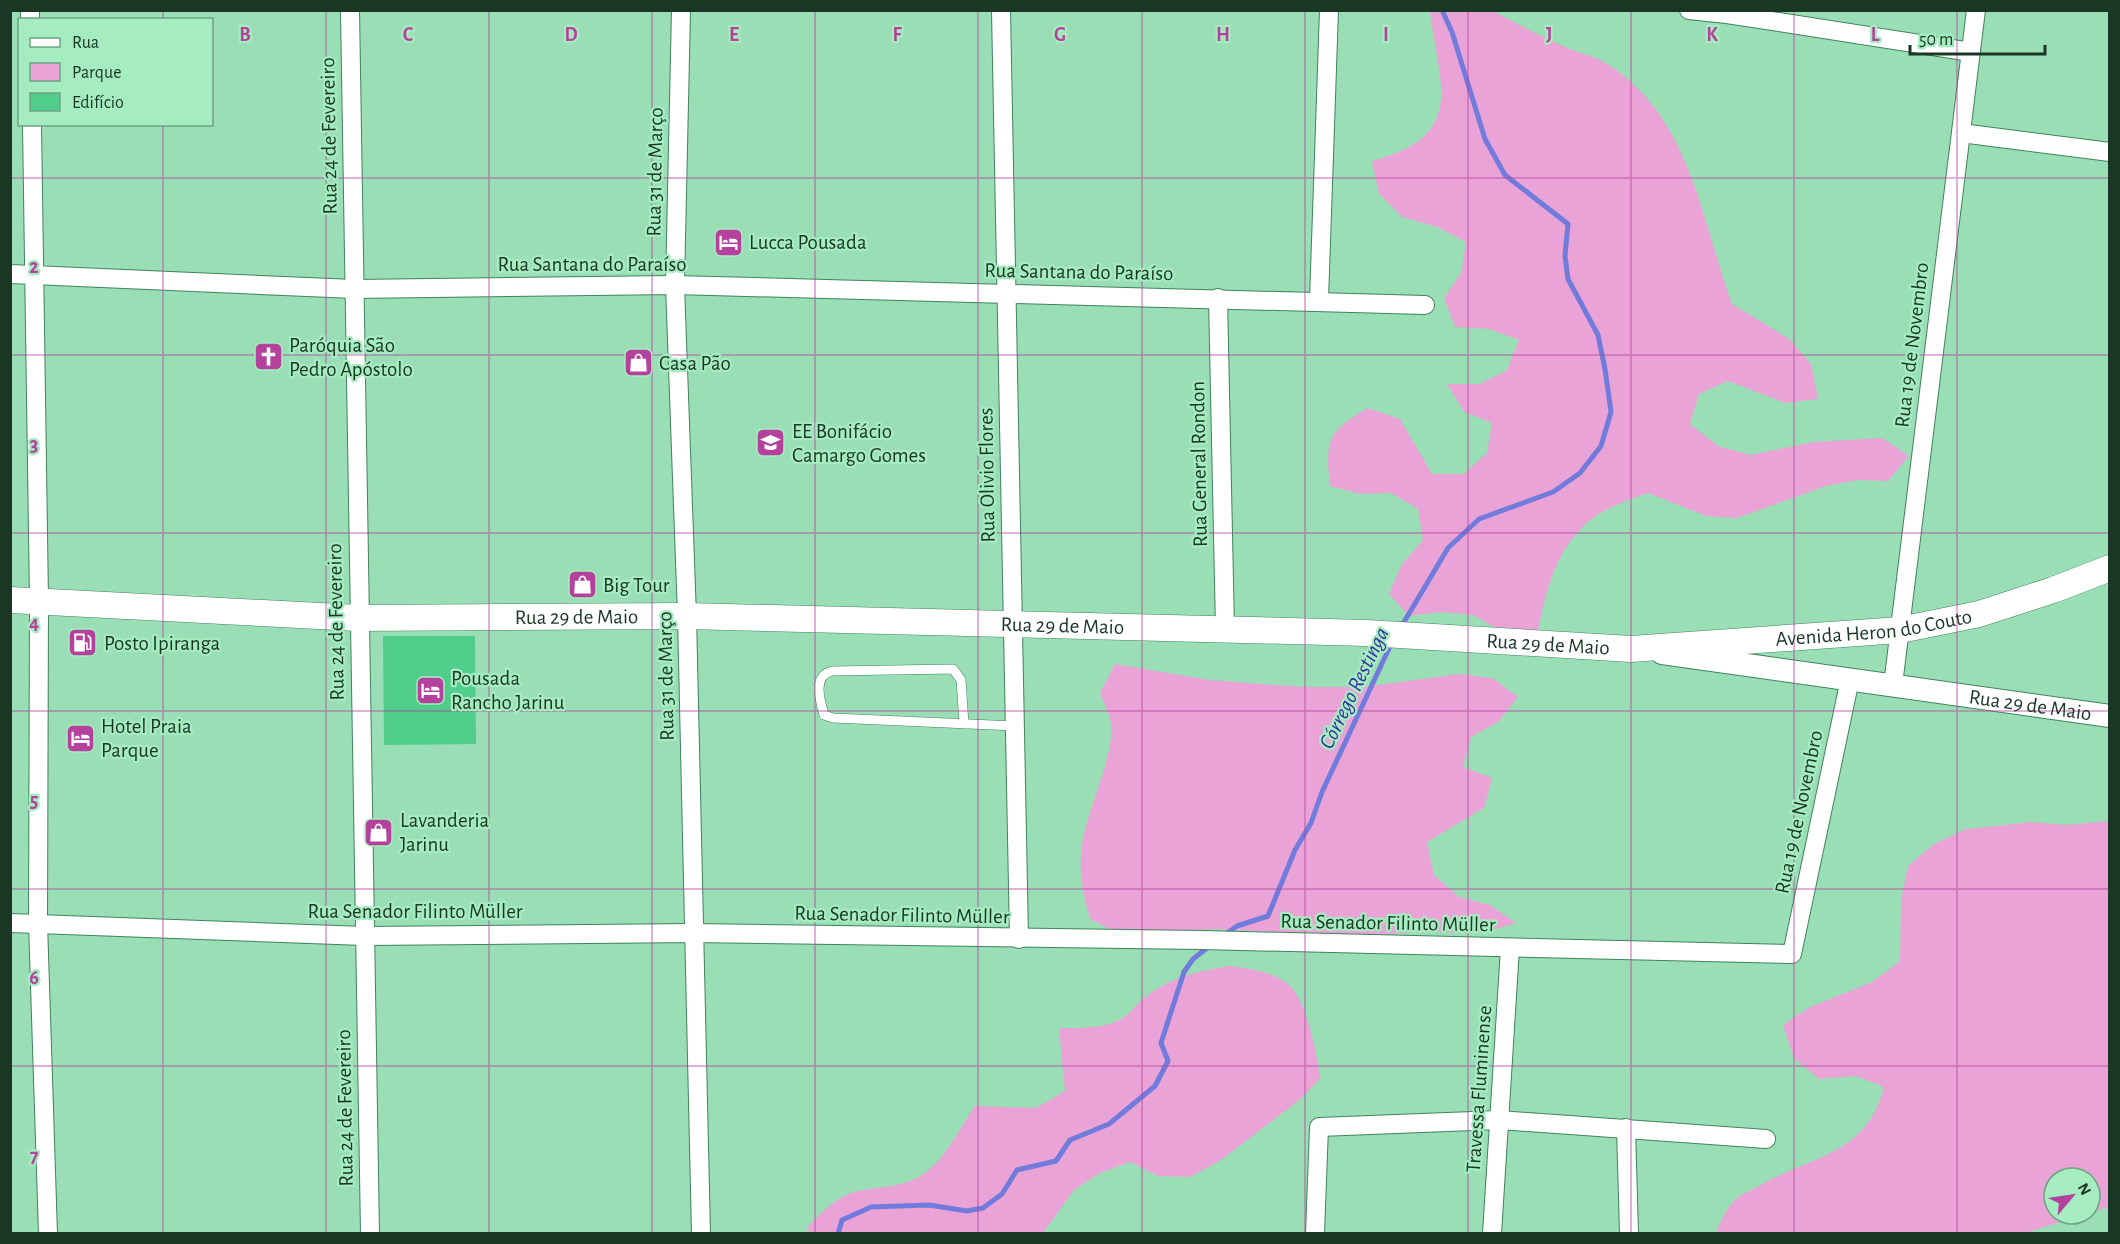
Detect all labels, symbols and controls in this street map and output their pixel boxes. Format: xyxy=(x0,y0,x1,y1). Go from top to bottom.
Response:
legend xyxy=(18,18,213,126)
scale bar xyxy=(1910,18,2045,56)
text: B xyxy=(239,25,251,45)
text: C xyxy=(403,25,414,45)
text: D xyxy=(564,25,578,45)
text: E xyxy=(729,25,739,45)
text: F xyxy=(892,25,902,45)
text: G xyxy=(1054,25,1066,45)
text: H xyxy=(1216,25,1230,45)
text: I xyxy=(1383,25,1389,45)
text: J xyxy=(1546,25,1552,45)
text: K xyxy=(1706,25,1718,45)
text: L xyxy=(1871,25,1880,45)
text: 50 m xyxy=(1919,31,1953,49)
text: Rua xyxy=(72,34,99,52)
street label: Rua 24 de Fevereiro xyxy=(317,57,341,215)
text: Parque xyxy=(72,64,121,82)
text: Edifício xyxy=(72,94,124,112)
street label: Rua 31 de Março xyxy=(643,107,667,237)
hotel icon: Lucca Pousada xyxy=(712,226,744,258)
place label: Lucca Pousada xyxy=(749,232,867,253)
street label: Rua Santana do Paraíso xyxy=(497,254,687,275)
text: 2 xyxy=(29,257,39,277)
street label: Rua Santana do Paraíso xyxy=(984,260,1174,284)
street label: Rua 19 de Novembro xyxy=(1891,261,1933,429)
place label: Paróquia São Pedro Apóstolo xyxy=(289,335,413,380)
church icon: Paróquia São Pedro Apóstolo xyxy=(252,341,284,373)
shop icon: Casa Pão xyxy=(622,347,654,379)
place label: Casa Pão xyxy=(659,353,731,374)
street label: Rua General Rondon xyxy=(1187,381,1211,547)
street label: Rua Olivio Flores xyxy=(975,407,999,543)
place label: EE Bonifácio Camargo Gomes xyxy=(792,421,926,466)
school or university icon: EE Bonifácio Camargo Gomes xyxy=(755,427,787,459)
text: 3 xyxy=(30,435,38,455)
street label: Rua 24 de Fevereiro xyxy=(324,543,348,701)
shop icon: Big Tour xyxy=(566,569,598,601)
place label: Big Tour xyxy=(603,575,670,596)
street label: Avenida Heron do Couto xyxy=(1775,605,1974,649)
street label: Rua 29 de Maio xyxy=(515,606,638,628)
street label: Rua 31 de Março xyxy=(654,611,678,741)
text: 4 xyxy=(29,613,39,633)
street label: Rua 29 de Maio xyxy=(1000,613,1124,637)
water label: Córrego Restinga xyxy=(1315,624,1393,752)
fuel station icon: Posto Ipiranga xyxy=(67,627,99,659)
street label: Rua 29 de Maio xyxy=(1486,630,1610,658)
place label: Posto Ipiranga xyxy=(104,633,221,654)
place label: Pousada Rancho Jarinu xyxy=(451,668,565,713)
hotel icon: Pousada Rancho Jarinu xyxy=(414,674,446,706)
street label: Rua 29 de Maio xyxy=(1968,686,2093,724)
place label: Hotel Praia Parque xyxy=(101,716,192,761)
hotel icon: Hotel Praia Parque xyxy=(64,722,96,754)
street label: Rua 19 de Novembro xyxy=(1771,728,1827,896)
text: 5 xyxy=(30,791,38,811)
place label: Lavanderia Jarinu xyxy=(400,810,489,855)
shop icon: Lavanderia Jarinu xyxy=(363,816,395,848)
street label: Rua Senador Filinto Müller xyxy=(307,901,523,922)
street label: Rua Senador Filinto Müller xyxy=(794,903,1010,927)
street label: Rua Senador Filinto Müller xyxy=(1280,911,1496,935)
text: 6 xyxy=(29,968,39,988)
street label: Travessa Fluminense xyxy=(1463,1005,1495,1173)
street label: Rua 24 de Fevereiro xyxy=(333,1029,357,1187)
text: 7 xyxy=(30,1146,39,1166)
north arrow xyxy=(2042,1166,2102,1226)
text: N xyxy=(2075,1180,2094,1198)

